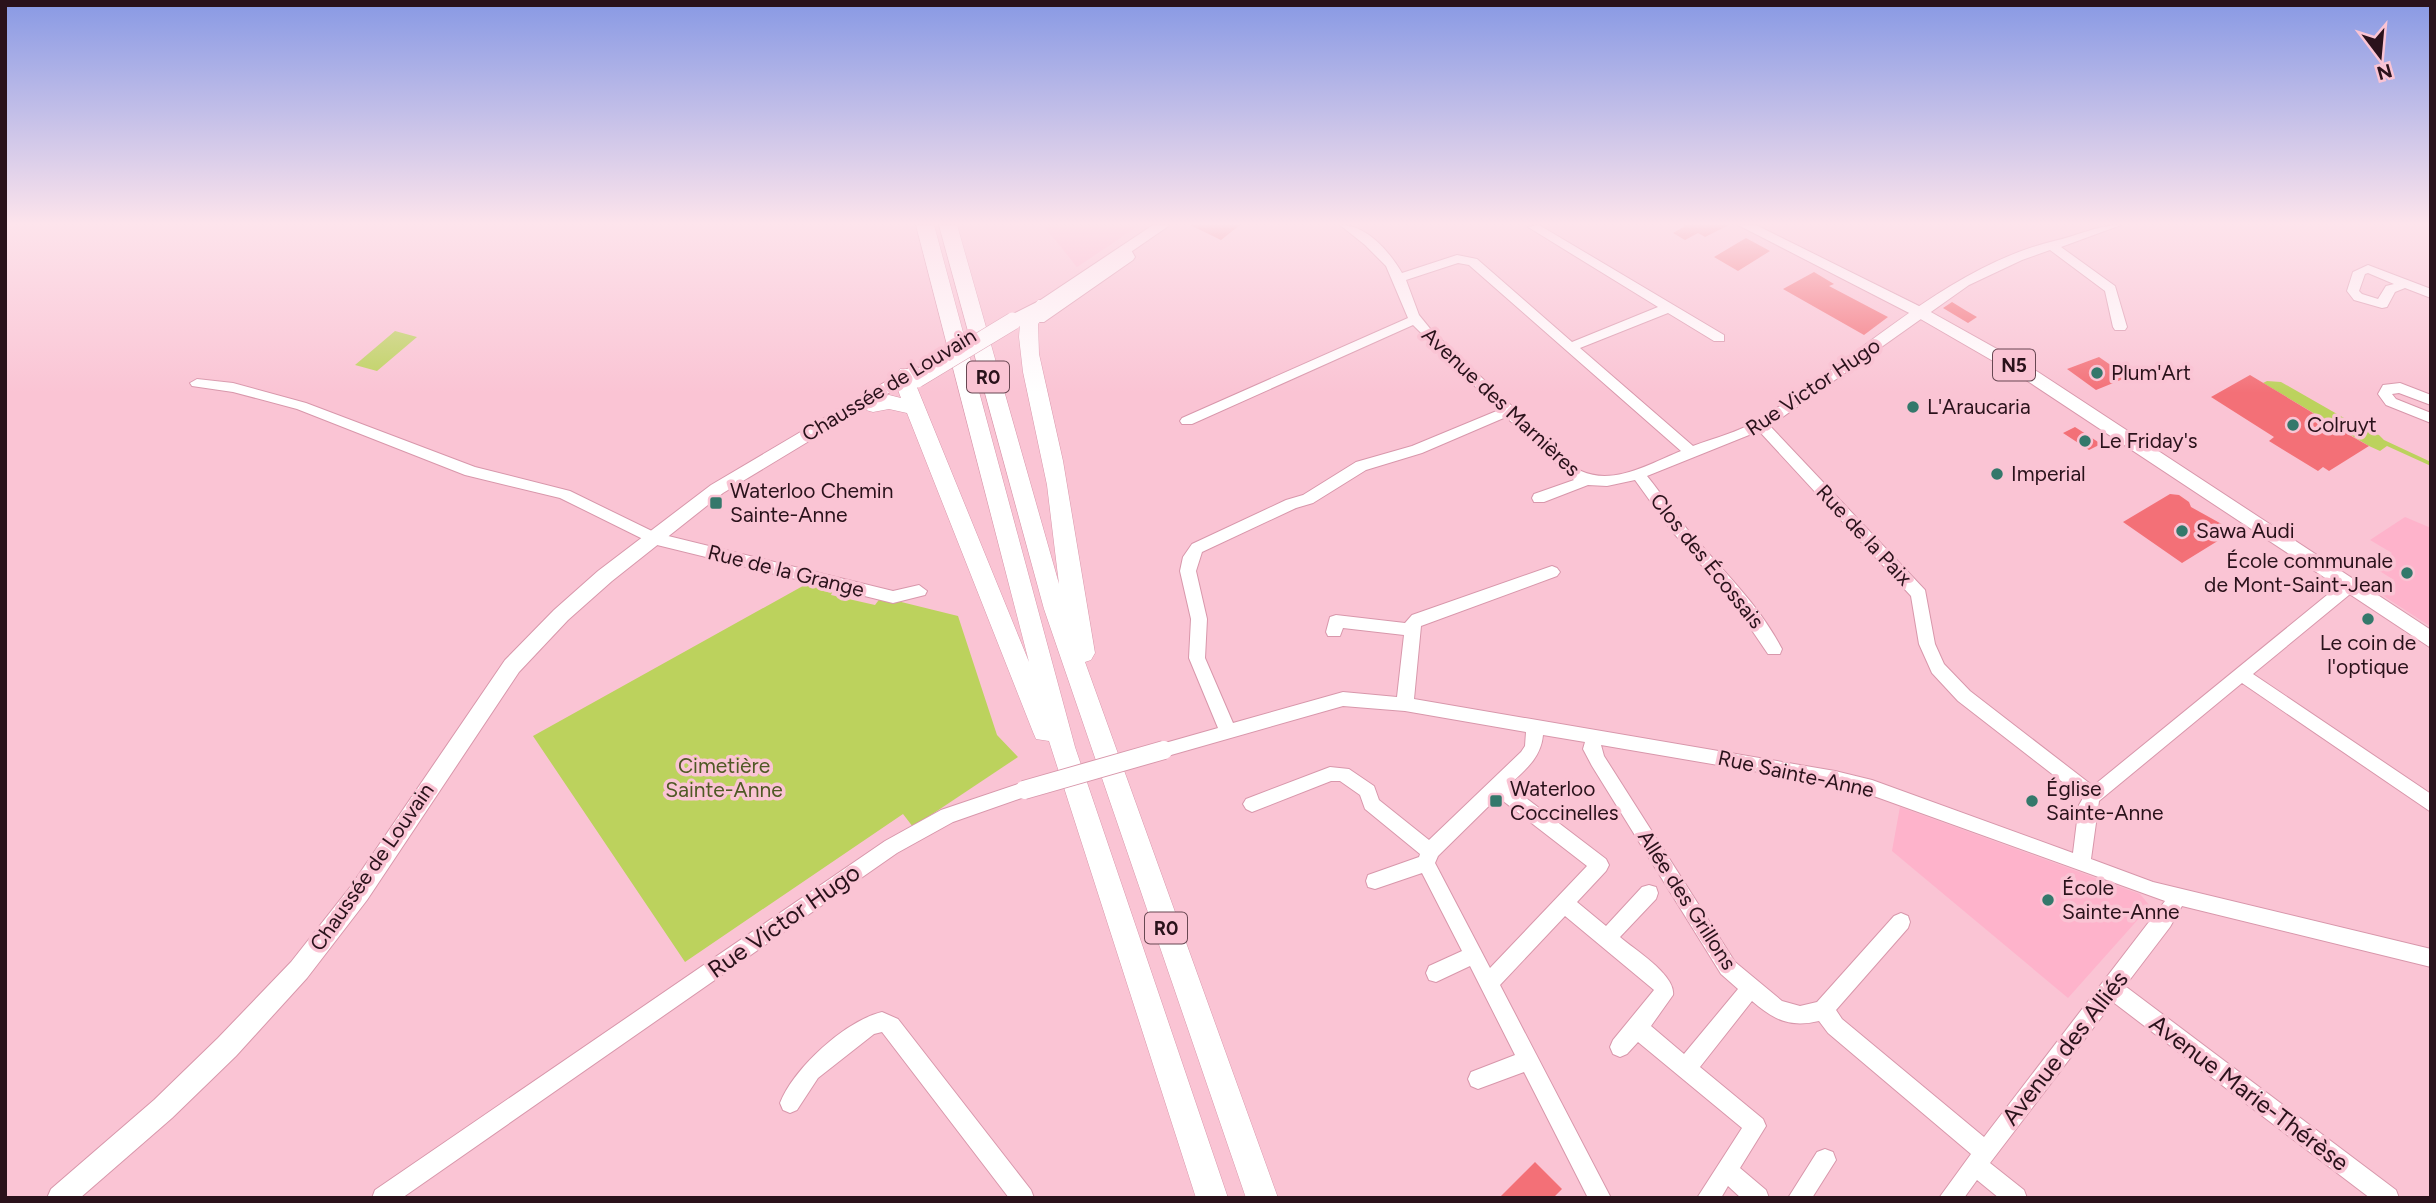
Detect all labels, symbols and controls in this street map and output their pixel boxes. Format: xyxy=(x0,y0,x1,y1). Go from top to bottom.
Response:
north arrow xyxy=(2345,21,2415,91)
text: N xyxy=(2374,59,2395,85)
street label: Avenue des Marnières xyxy=(1417,322,1586,481)
street label: Chaussée de Louvain xyxy=(797,323,980,446)
street label: Rue Victor Hugo xyxy=(1741,332,1885,441)
road number: N5 xyxy=(1993,350,2035,380)
place label: Plum'Art xyxy=(2111,360,2191,385)
road number: R0 xyxy=(967,362,1009,392)
marker: Plum'Art xyxy=(2089,365,2105,381)
place label: L'Araucaria xyxy=(1927,394,2031,419)
marker: L'Araucaria xyxy=(1905,399,1921,415)
place label: Colruyt xyxy=(2307,412,2377,437)
marker: Colruyt xyxy=(2285,417,2301,433)
place label: Le Friday's xyxy=(2099,428,2198,453)
marker: Le Friday's xyxy=(2077,433,2093,449)
place label: Imperial xyxy=(2011,461,2086,486)
marker: Imperial xyxy=(1989,466,2005,482)
place label: Waterloo Chemin Sainte-Anne xyxy=(730,478,893,527)
street label: Rue de la Paix xyxy=(1811,479,1917,590)
street label: Clos des Écossais xyxy=(1645,488,1770,633)
marker: Waterloo Chemin Sainte-Anne xyxy=(708,495,724,511)
place label: Sawa Audi xyxy=(2196,518,2295,543)
marker: Sawa Audi xyxy=(2174,523,2190,539)
street label: Rue de la Grange xyxy=(705,539,867,602)
place label: École communale de Mont-Saint-Jean xyxy=(2204,548,2393,597)
marker: École communale de Mont-Saint-Jean xyxy=(2399,565,2415,581)
marker: Le coin de l'optique xyxy=(2360,611,2376,627)
place label: Le coin de l'optique xyxy=(2320,630,2416,679)
street label: Rue Sainte-Anne xyxy=(1716,745,1876,802)
park label: Cimetière Sainte-Anne xyxy=(665,753,783,802)
place label: Waterloo Coccinelles xyxy=(1510,776,1619,825)
place label: Église Sainte-Anne xyxy=(2046,776,2163,825)
street label: Chaussée de Louvain xyxy=(304,778,439,955)
marker: Waterloo Coccinelles xyxy=(1488,793,1504,809)
marker: Église Sainte-Anne xyxy=(2024,793,2040,809)
street label: Allée des Grillons xyxy=(1633,825,1742,974)
street label: Rue Victor Hugo xyxy=(702,857,865,984)
place label: École Sainte-Anne xyxy=(2062,875,2179,924)
marker: École Sainte-Anne xyxy=(2040,892,2056,908)
road number: R0 xyxy=(1145,912,1187,944)
street label: Avenue des Alliés xyxy=(1995,965,2134,1131)
street label: Avenue Marie-Thérèse xyxy=(2144,1008,2355,1177)

